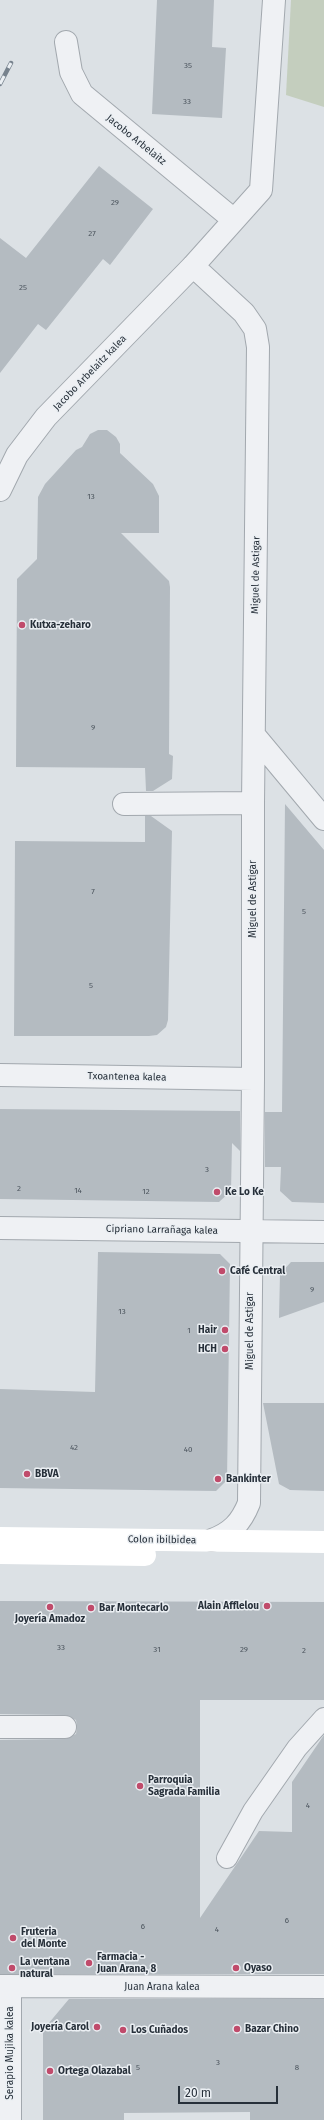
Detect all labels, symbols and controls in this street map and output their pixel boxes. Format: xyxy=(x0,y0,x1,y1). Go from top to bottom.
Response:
house number: 35 xyxy=(184,61,192,71)
house number: 33 xyxy=(183,97,191,107)
street label: Jacobo Arbelaitz xyxy=(104,112,168,168)
house number: 29 xyxy=(111,198,119,208)
house number: 27 xyxy=(88,229,96,239)
house number: 25 xyxy=(19,283,27,293)
street label: Jacobo Arbelaitz kalea xyxy=(51,333,129,413)
house number: 13 xyxy=(87,492,95,502)
street label: Miguel de Astigar xyxy=(249,536,263,614)
place label: Kutxa-zeharo xyxy=(30,619,91,631)
marker: Kutxa-zeharo xyxy=(17,620,27,630)
house number: 9 xyxy=(91,723,95,733)
street label: Miguel de Astigar xyxy=(247,860,259,938)
house number: 7 xyxy=(91,887,95,897)
house number: 5 xyxy=(302,907,306,917)
house number: 5 xyxy=(89,981,93,991)
street label: Txoantenea kalea xyxy=(87,1070,167,1084)
house number: 3 xyxy=(205,1165,209,1175)
house number: 2 xyxy=(17,1184,21,1194)
house number: 14 xyxy=(74,1186,82,1196)
place label: Ke Lo Ke xyxy=(225,1186,264,1198)
house number: 12 xyxy=(142,1187,150,1197)
marker: Ke Lo Ke xyxy=(212,1187,222,1197)
street label: Cipriano Larrañaga kalea xyxy=(106,1223,218,1237)
place label: Café Central xyxy=(230,1265,285,1277)
marker: Café Central xyxy=(217,1266,227,1276)
house number: 9 xyxy=(310,1285,314,1295)
street label: Miguel de Astigar xyxy=(244,1292,256,1370)
house number: 13 xyxy=(118,1307,126,1317)
place label: Hair xyxy=(198,1324,217,1336)
marker: Hair xyxy=(220,1325,230,1335)
house number: 1 xyxy=(187,1326,191,1336)
place label: HCH xyxy=(198,1343,217,1355)
marker: HCH xyxy=(220,1344,230,1354)
house number: 42 xyxy=(70,1443,78,1453)
house number: 40 xyxy=(184,1445,192,1455)
place label: BBVA xyxy=(35,1468,59,1480)
marker: BBVA xyxy=(22,1469,32,1479)
place label: Bankinter xyxy=(226,1473,271,1485)
marker: Bankinter xyxy=(213,1474,223,1484)
street label: Colon ibilbidea xyxy=(128,1533,196,1547)
place label: Alain Afflelou xyxy=(198,1600,259,1612)
marker: Alain Afflelou xyxy=(262,1601,272,1611)
marker: Joyería Amadoz xyxy=(45,1602,55,1612)
place label: Bar Montecarlo xyxy=(99,1602,169,1614)
marker: Bar Montecarlo xyxy=(86,1603,96,1613)
place label: Joyería Amadoz xyxy=(15,1613,85,1625)
house number: 33 xyxy=(57,1643,65,1653)
house number: 31 xyxy=(153,1645,161,1655)
house number: 29 xyxy=(240,1645,248,1655)
house number: 2 xyxy=(302,1646,306,1656)
place label: Parroquia Sagrada Familia xyxy=(148,1774,220,1798)
marker: Parroquia Sagrada Familia xyxy=(135,1781,145,1791)
house number: 4 xyxy=(306,1801,310,1811)
house number: 6 xyxy=(285,1916,289,1926)
house number: 6 xyxy=(141,1922,145,1932)
house number: 4 xyxy=(215,1925,219,1935)
place label: Fruteria del Monte xyxy=(21,1926,67,1950)
marker: Fruteria del Monte xyxy=(8,1933,18,1943)
place label: Farmacia - Juan Arana, 8 xyxy=(97,1951,156,1974)
place label: La ventana natural xyxy=(20,1956,70,1980)
marker: Farmacia - Juan Arana, 8 xyxy=(84,1958,94,1968)
place label: Oyaso xyxy=(244,1962,272,1974)
marker: La ventana natural xyxy=(7,1963,17,1973)
marker: Oyaso xyxy=(231,1963,241,1973)
street label: Juan Arana kalea xyxy=(124,1981,200,1993)
street label: Serapio Mujika kalea xyxy=(4,2006,16,2100)
place label: Joyería Carol xyxy=(31,2021,89,2033)
marker: Joyería Carol xyxy=(92,2022,102,2032)
place label: Bazar Chino xyxy=(245,2023,299,2035)
place label: Los Cuñados xyxy=(131,2024,188,2036)
marker: Bazar Chino xyxy=(232,2024,242,2034)
marker: Los Cuñados xyxy=(118,2025,128,2035)
house number: 3 xyxy=(216,2058,220,2068)
house number: 5 xyxy=(136,2063,140,2073)
house number: 8 xyxy=(295,2063,299,2073)
place label: Ortega Olazabal xyxy=(58,2065,131,2077)
marker: Ortega Olazabal xyxy=(45,2066,55,2076)
scale bar xyxy=(180,2078,280,2104)
text: 20 m xyxy=(185,2086,211,2100)

